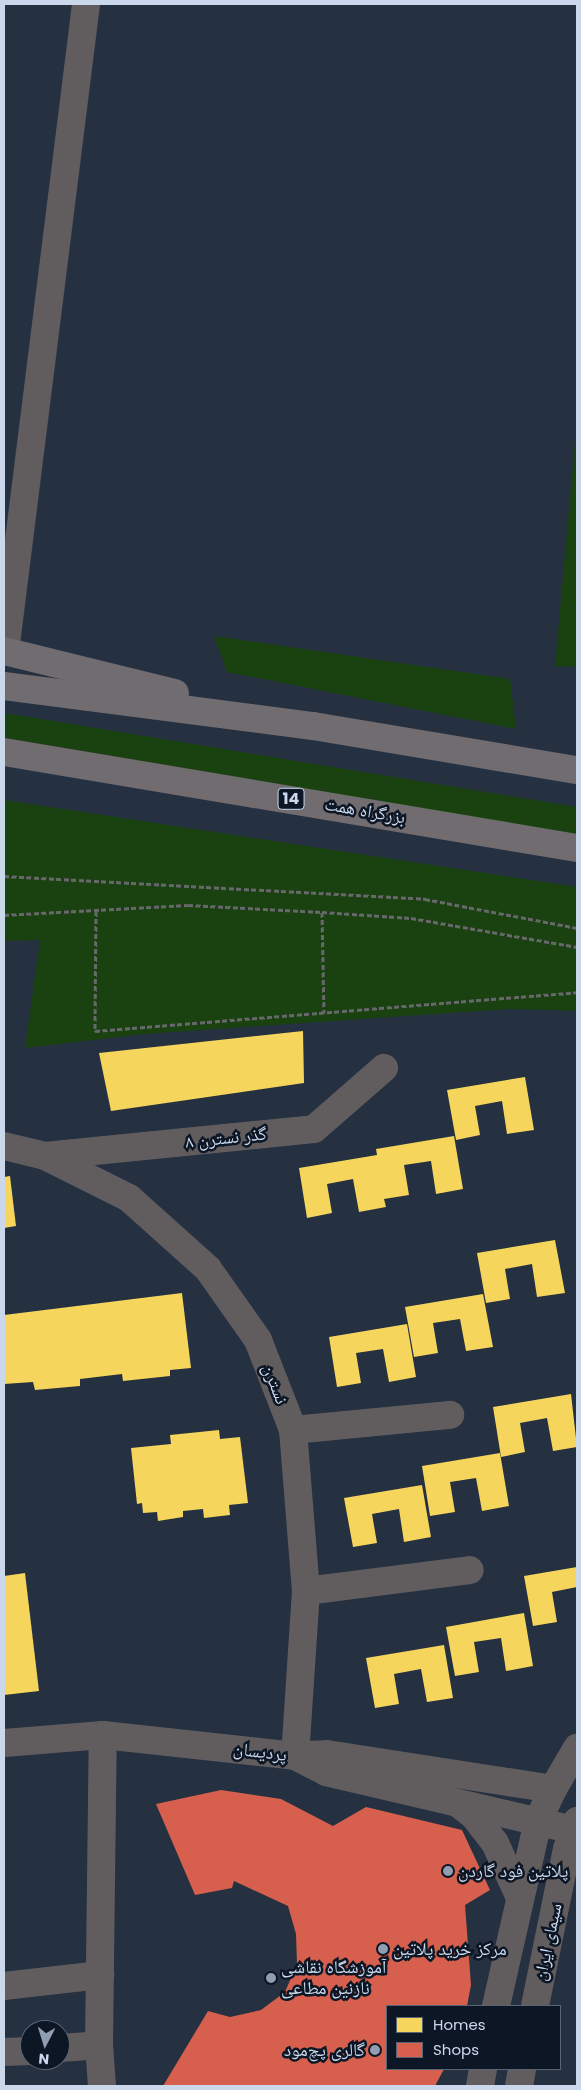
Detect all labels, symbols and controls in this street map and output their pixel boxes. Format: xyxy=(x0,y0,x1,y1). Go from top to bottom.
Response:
road number: 14 xyxy=(277,786,305,812)
street label: بزرگراه همت xyxy=(323,793,407,829)
street label: گذر نسترن ۸ xyxy=(184,1123,268,1153)
street label: نسترن xyxy=(258,1361,292,1407)
street label: پردیسان xyxy=(232,1738,288,1766)
place label: پلاتین فود گاردن xyxy=(458,1860,568,1882)
marker: پلاتین فود گاردن xyxy=(442,1865,454,1877)
street label: سیمای ایران xyxy=(529,1901,567,1983)
place label: مرکز خرید پلاتین xyxy=(393,1938,507,1960)
marker: مرکز خرید پلاتین xyxy=(377,1943,389,1955)
place label: آموزشگاه نقاشی نازنین مطاعی xyxy=(281,1957,386,2000)
marker: آموزشگاه نقاشی نازنین مطاعی xyxy=(265,1972,277,1984)
legend xyxy=(386,2005,561,2070)
text: Homes xyxy=(433,2014,486,2035)
north arrow xyxy=(20,2020,70,2070)
place label: گالری پچ‌مود xyxy=(284,2039,365,2061)
text: Shops xyxy=(433,2039,479,2060)
marker: گالری پچ‌مود xyxy=(369,2044,381,2056)
text: N xyxy=(38,2049,50,2069)

